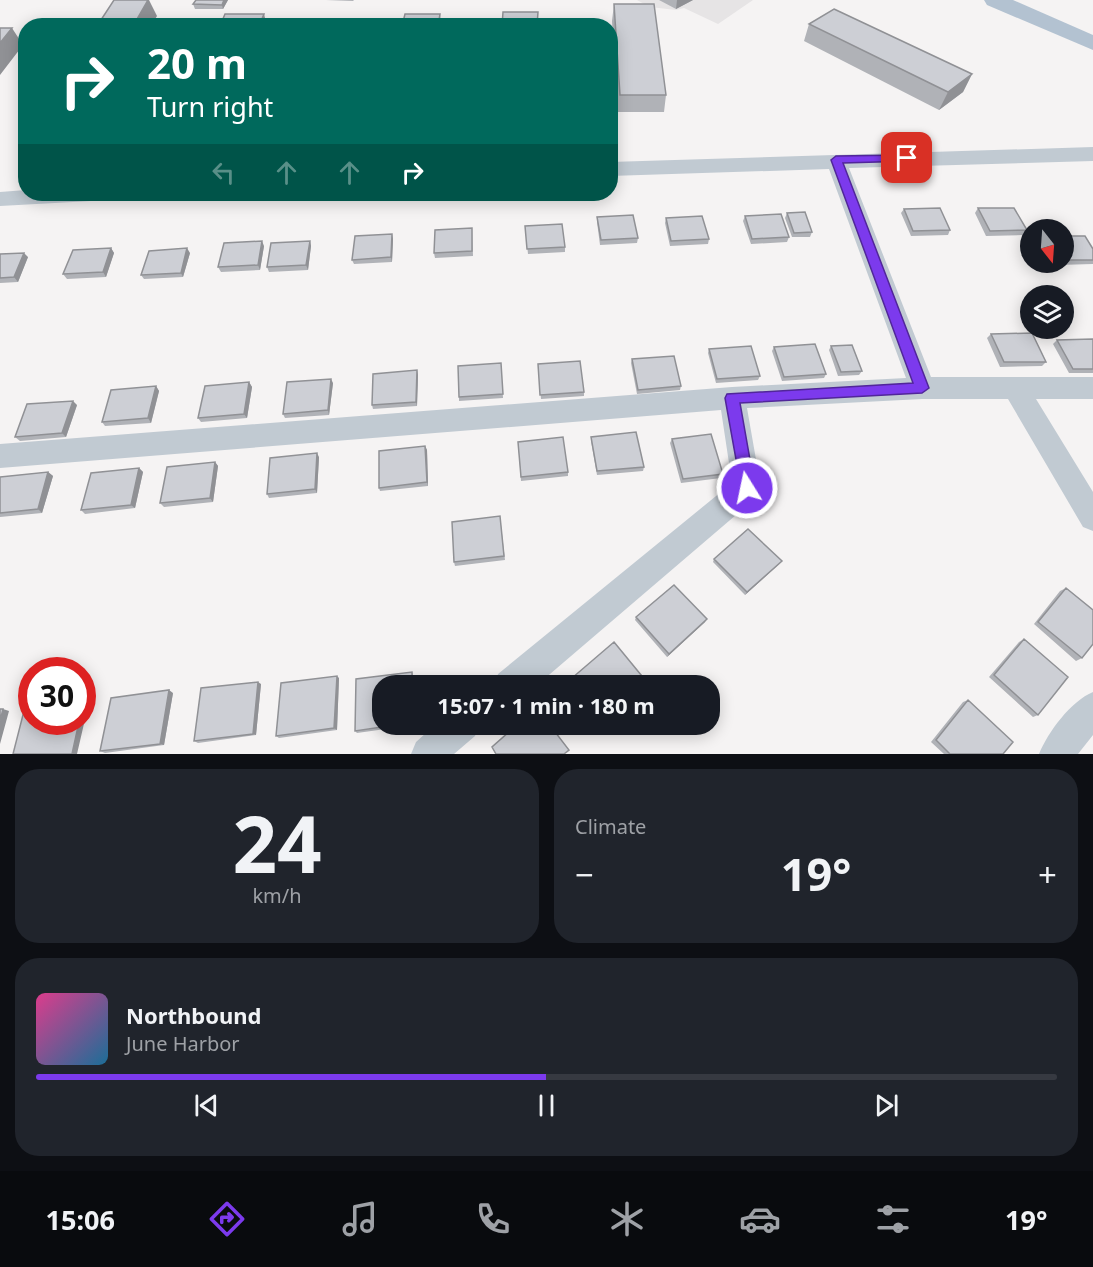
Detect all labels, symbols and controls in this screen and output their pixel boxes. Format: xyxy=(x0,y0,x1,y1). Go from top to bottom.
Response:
text: 20 m xyxy=(147,34,247,91)
icon: right xyxy=(48,42,126,120)
text: Turn right xyxy=(147,88,273,125)
pin xyxy=(881,132,932,183)
icon: arrive xyxy=(890,141,923,174)
icon: left xyxy=(207,156,240,189)
icon: ahead xyxy=(270,156,303,189)
icon: ahead xyxy=(333,156,366,189)
icon: right xyxy=(396,156,429,189)
north arrow xyxy=(1020,219,1074,273)
map controls xyxy=(1020,219,1074,339)
button: layers xyxy=(1020,285,1074,339)
position arrow xyxy=(715,456,779,520)
speed limit sign: 30 xyxy=(18,657,96,735)
text: 15:07 · 1 min · 180 m xyxy=(437,690,655,720)
text: 24 xyxy=(232,790,322,896)
text: Climate xyxy=(575,813,646,840)
text: 19° xyxy=(781,843,851,904)
text: − xyxy=(575,852,594,897)
text: + xyxy=(1038,852,1057,897)
text: km/h xyxy=(252,882,302,909)
text: Northbound xyxy=(126,1000,261,1030)
text: June Harbor xyxy=(126,1030,240,1057)
icon: previous xyxy=(190,1089,223,1122)
icon: pause xyxy=(530,1089,563,1122)
icon: next xyxy=(870,1089,903,1122)
icon: directions xyxy=(206,1198,248,1240)
icon: music xyxy=(339,1198,381,1240)
icon: phone xyxy=(472,1198,514,1240)
icon: climate xyxy=(606,1198,648,1240)
icon: car xyxy=(739,1198,781,1240)
icon: filters xyxy=(872,1198,914,1240)
text: 15:06 xyxy=(46,1201,115,1238)
text: 19° xyxy=(1005,1201,1047,1238)

